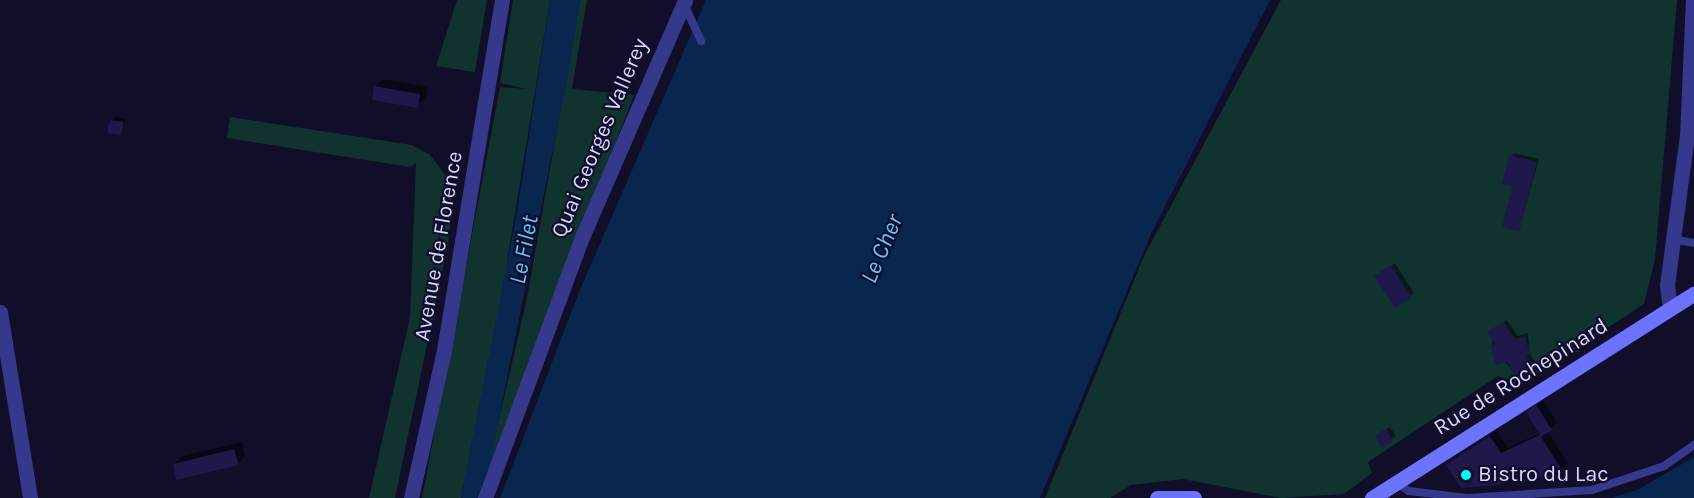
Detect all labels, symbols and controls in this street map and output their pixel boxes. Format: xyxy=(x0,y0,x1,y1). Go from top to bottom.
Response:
street label: Quai Georges Vallerey xyxy=(546,34,654,242)
street label: Avenue de Florence xyxy=(409,149,469,343)
water label: Le Cher xyxy=(855,210,909,288)
water label: Le Filet xyxy=(503,213,545,287)
street label: Rue de Rochepinard xyxy=(1429,313,1613,441)
place label: Bistro du Lac xyxy=(1478,462,1609,488)
marker: Bistro du Lac xyxy=(1459,468,1473,482)

